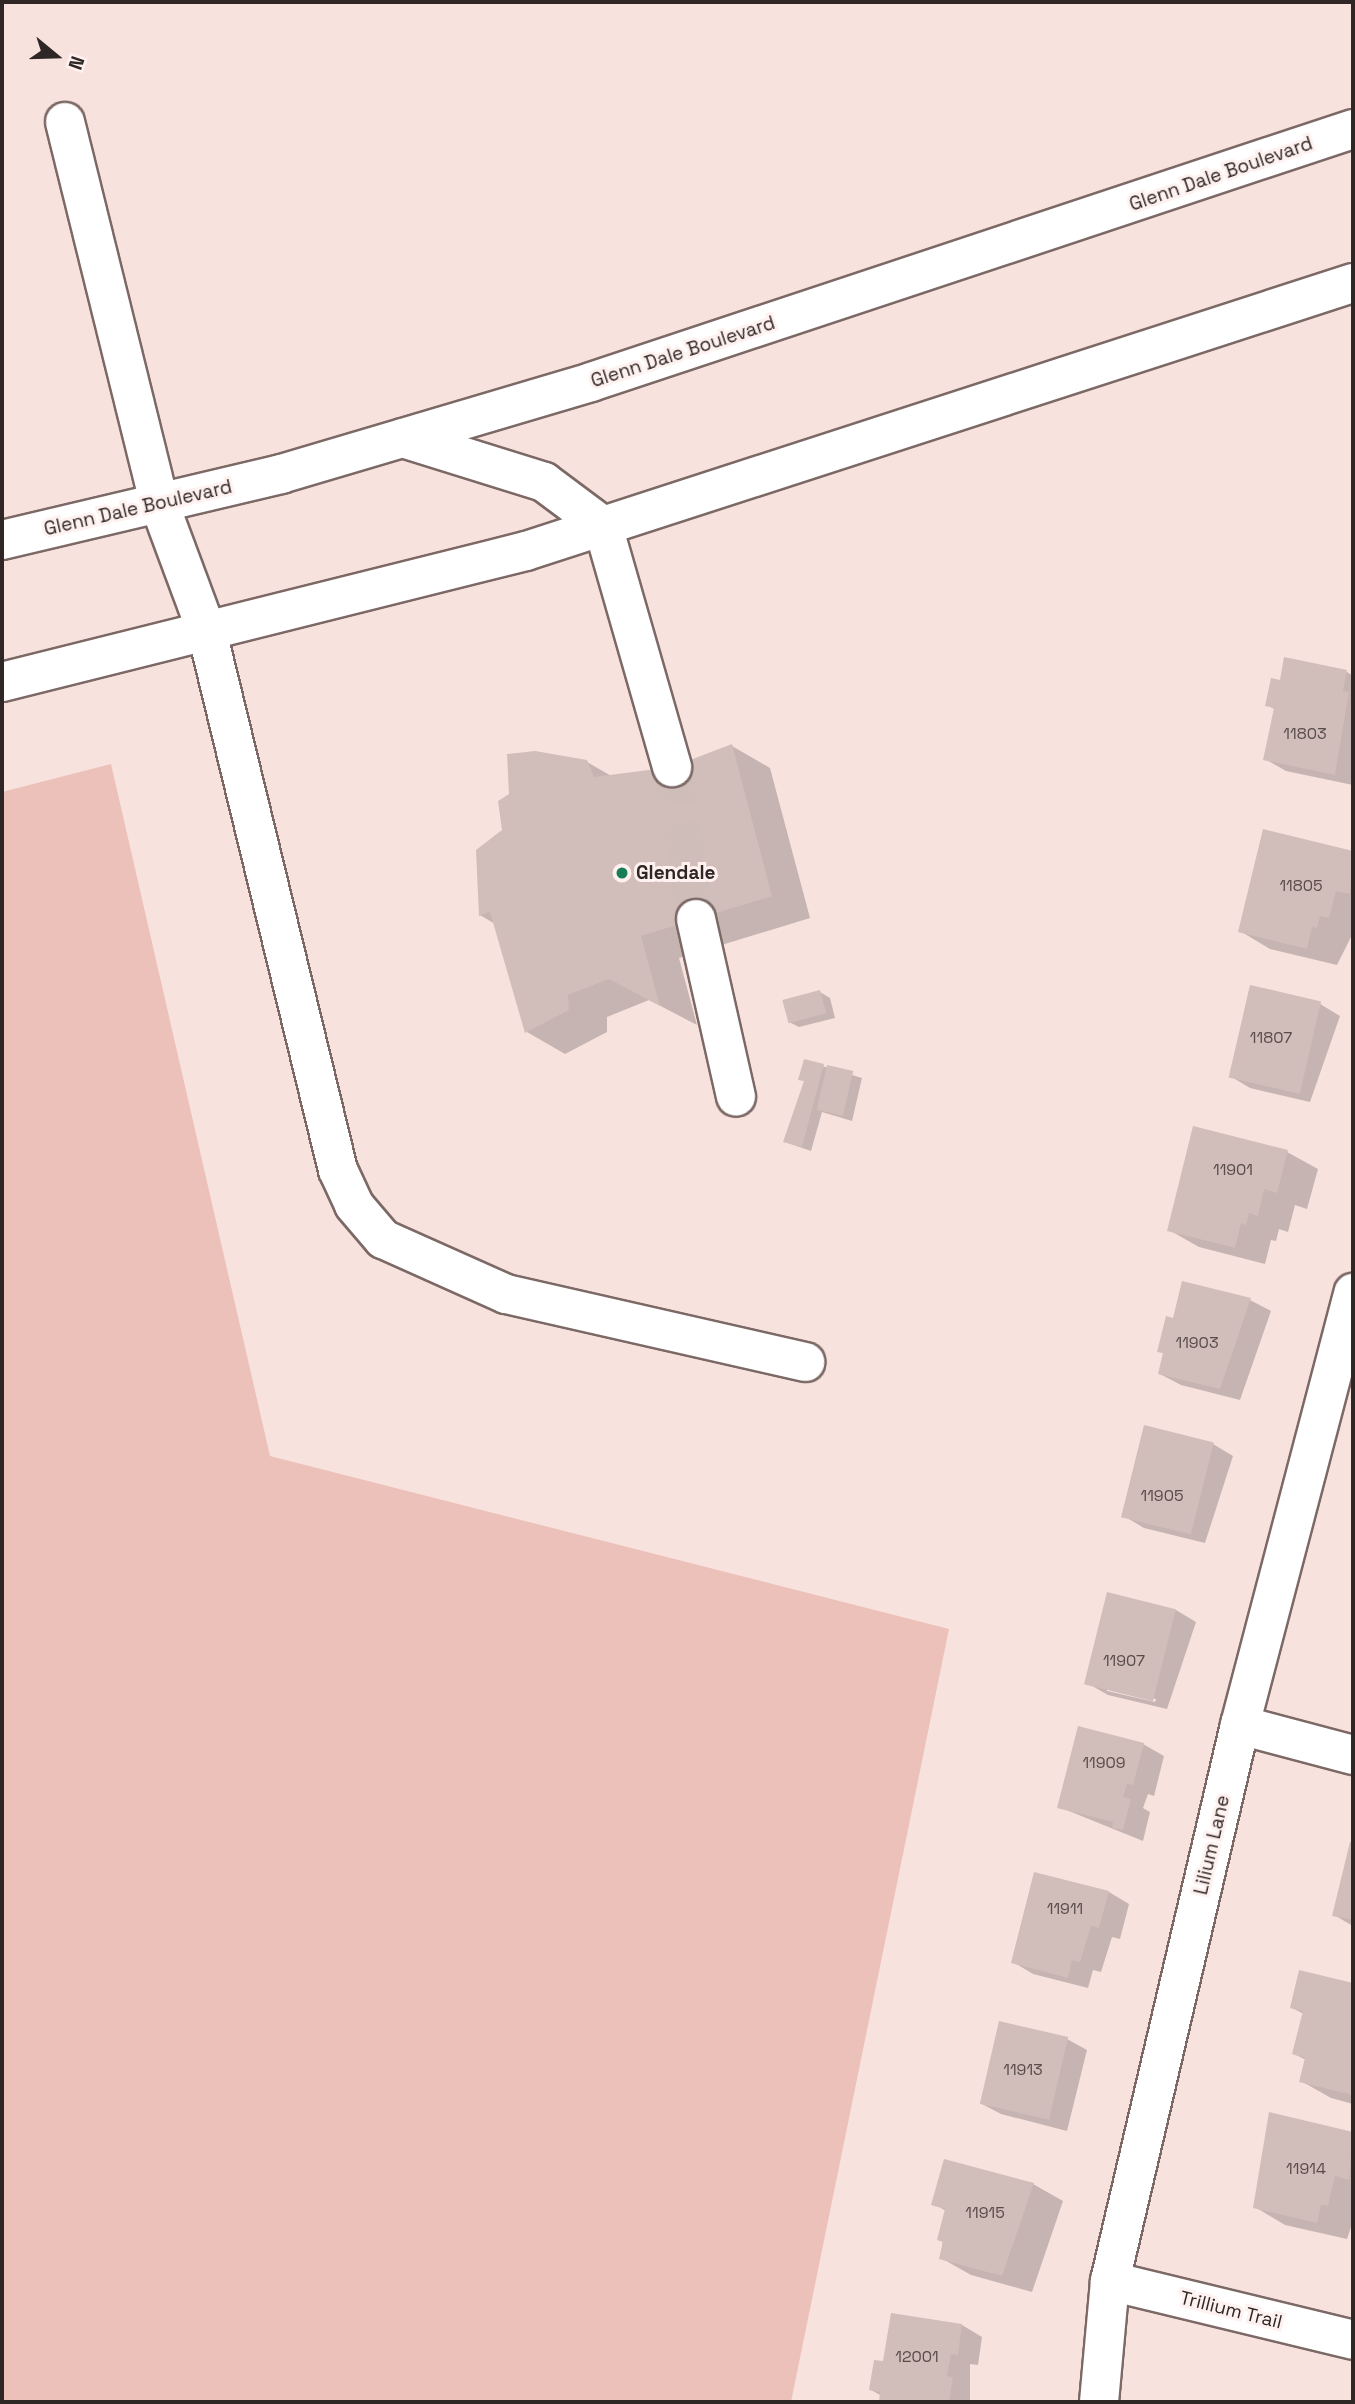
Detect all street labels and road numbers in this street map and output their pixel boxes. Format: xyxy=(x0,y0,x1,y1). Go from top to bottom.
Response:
street label: Glenn Dale Boulevard xyxy=(1126,132,1316,216)
street label: Glenn Dale Boulevard xyxy=(588,311,778,393)
street label: Glenn Dale Boulevard xyxy=(42,475,234,541)
street label: Lilium Lane xyxy=(1189,1793,1235,1897)
street label: Trillium Trail xyxy=(1177,2286,1285,2334)

